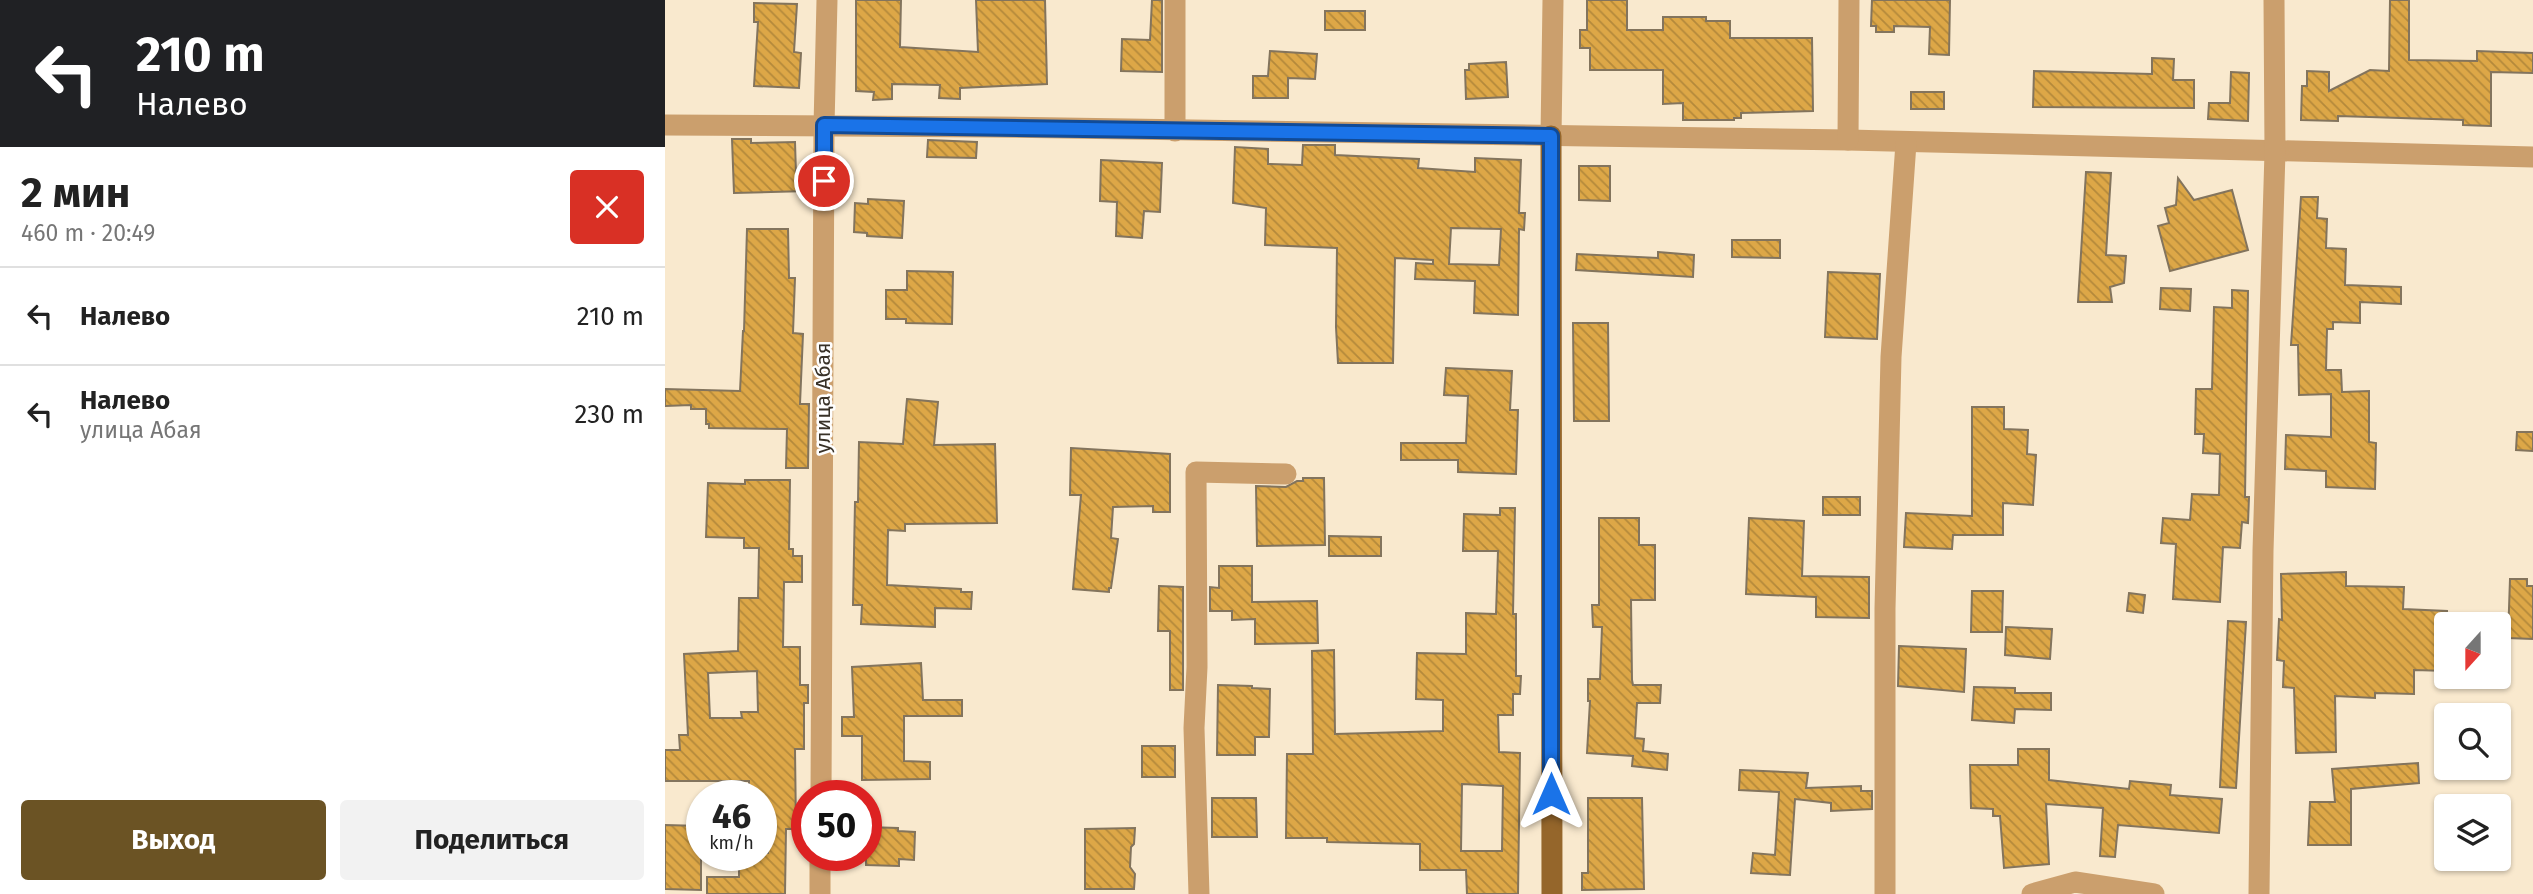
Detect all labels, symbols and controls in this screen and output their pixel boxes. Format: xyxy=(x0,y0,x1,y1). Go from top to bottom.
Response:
text: 210 m xyxy=(136,25,265,84)
icon: left xyxy=(21,28,112,119)
text: Налево xyxy=(136,85,248,123)
pin xyxy=(794,151,854,211)
icon: arrive xyxy=(805,162,843,200)
text: 2 мин xyxy=(21,168,130,218)
button: close xyxy=(570,170,644,244)
text: 460 m · 20:49 xyxy=(21,219,155,247)
icon: left xyxy=(21,297,59,335)
text: Налево xyxy=(80,301,170,332)
text: 210 m xyxy=(577,301,644,332)
street label: улица Абая xyxy=(810,342,836,454)
text: Налево xyxy=(80,385,170,416)
icon: left xyxy=(21,395,59,433)
text: 230 m xyxy=(575,399,644,430)
text: улица Абая xyxy=(80,416,202,444)
north arrow xyxy=(2434,612,2511,690)
map controls xyxy=(2434,612,2511,871)
button: search xyxy=(2434,703,2511,780)
position arrow xyxy=(1514,757,1588,831)
speed limit sign: 50 xyxy=(791,780,882,871)
button: layers xyxy=(2434,794,2511,871)
text: 46 xyxy=(712,795,751,837)
button: Выход xyxy=(21,800,326,880)
button: Поделиться xyxy=(340,800,644,880)
text: km/h xyxy=(709,832,754,854)

